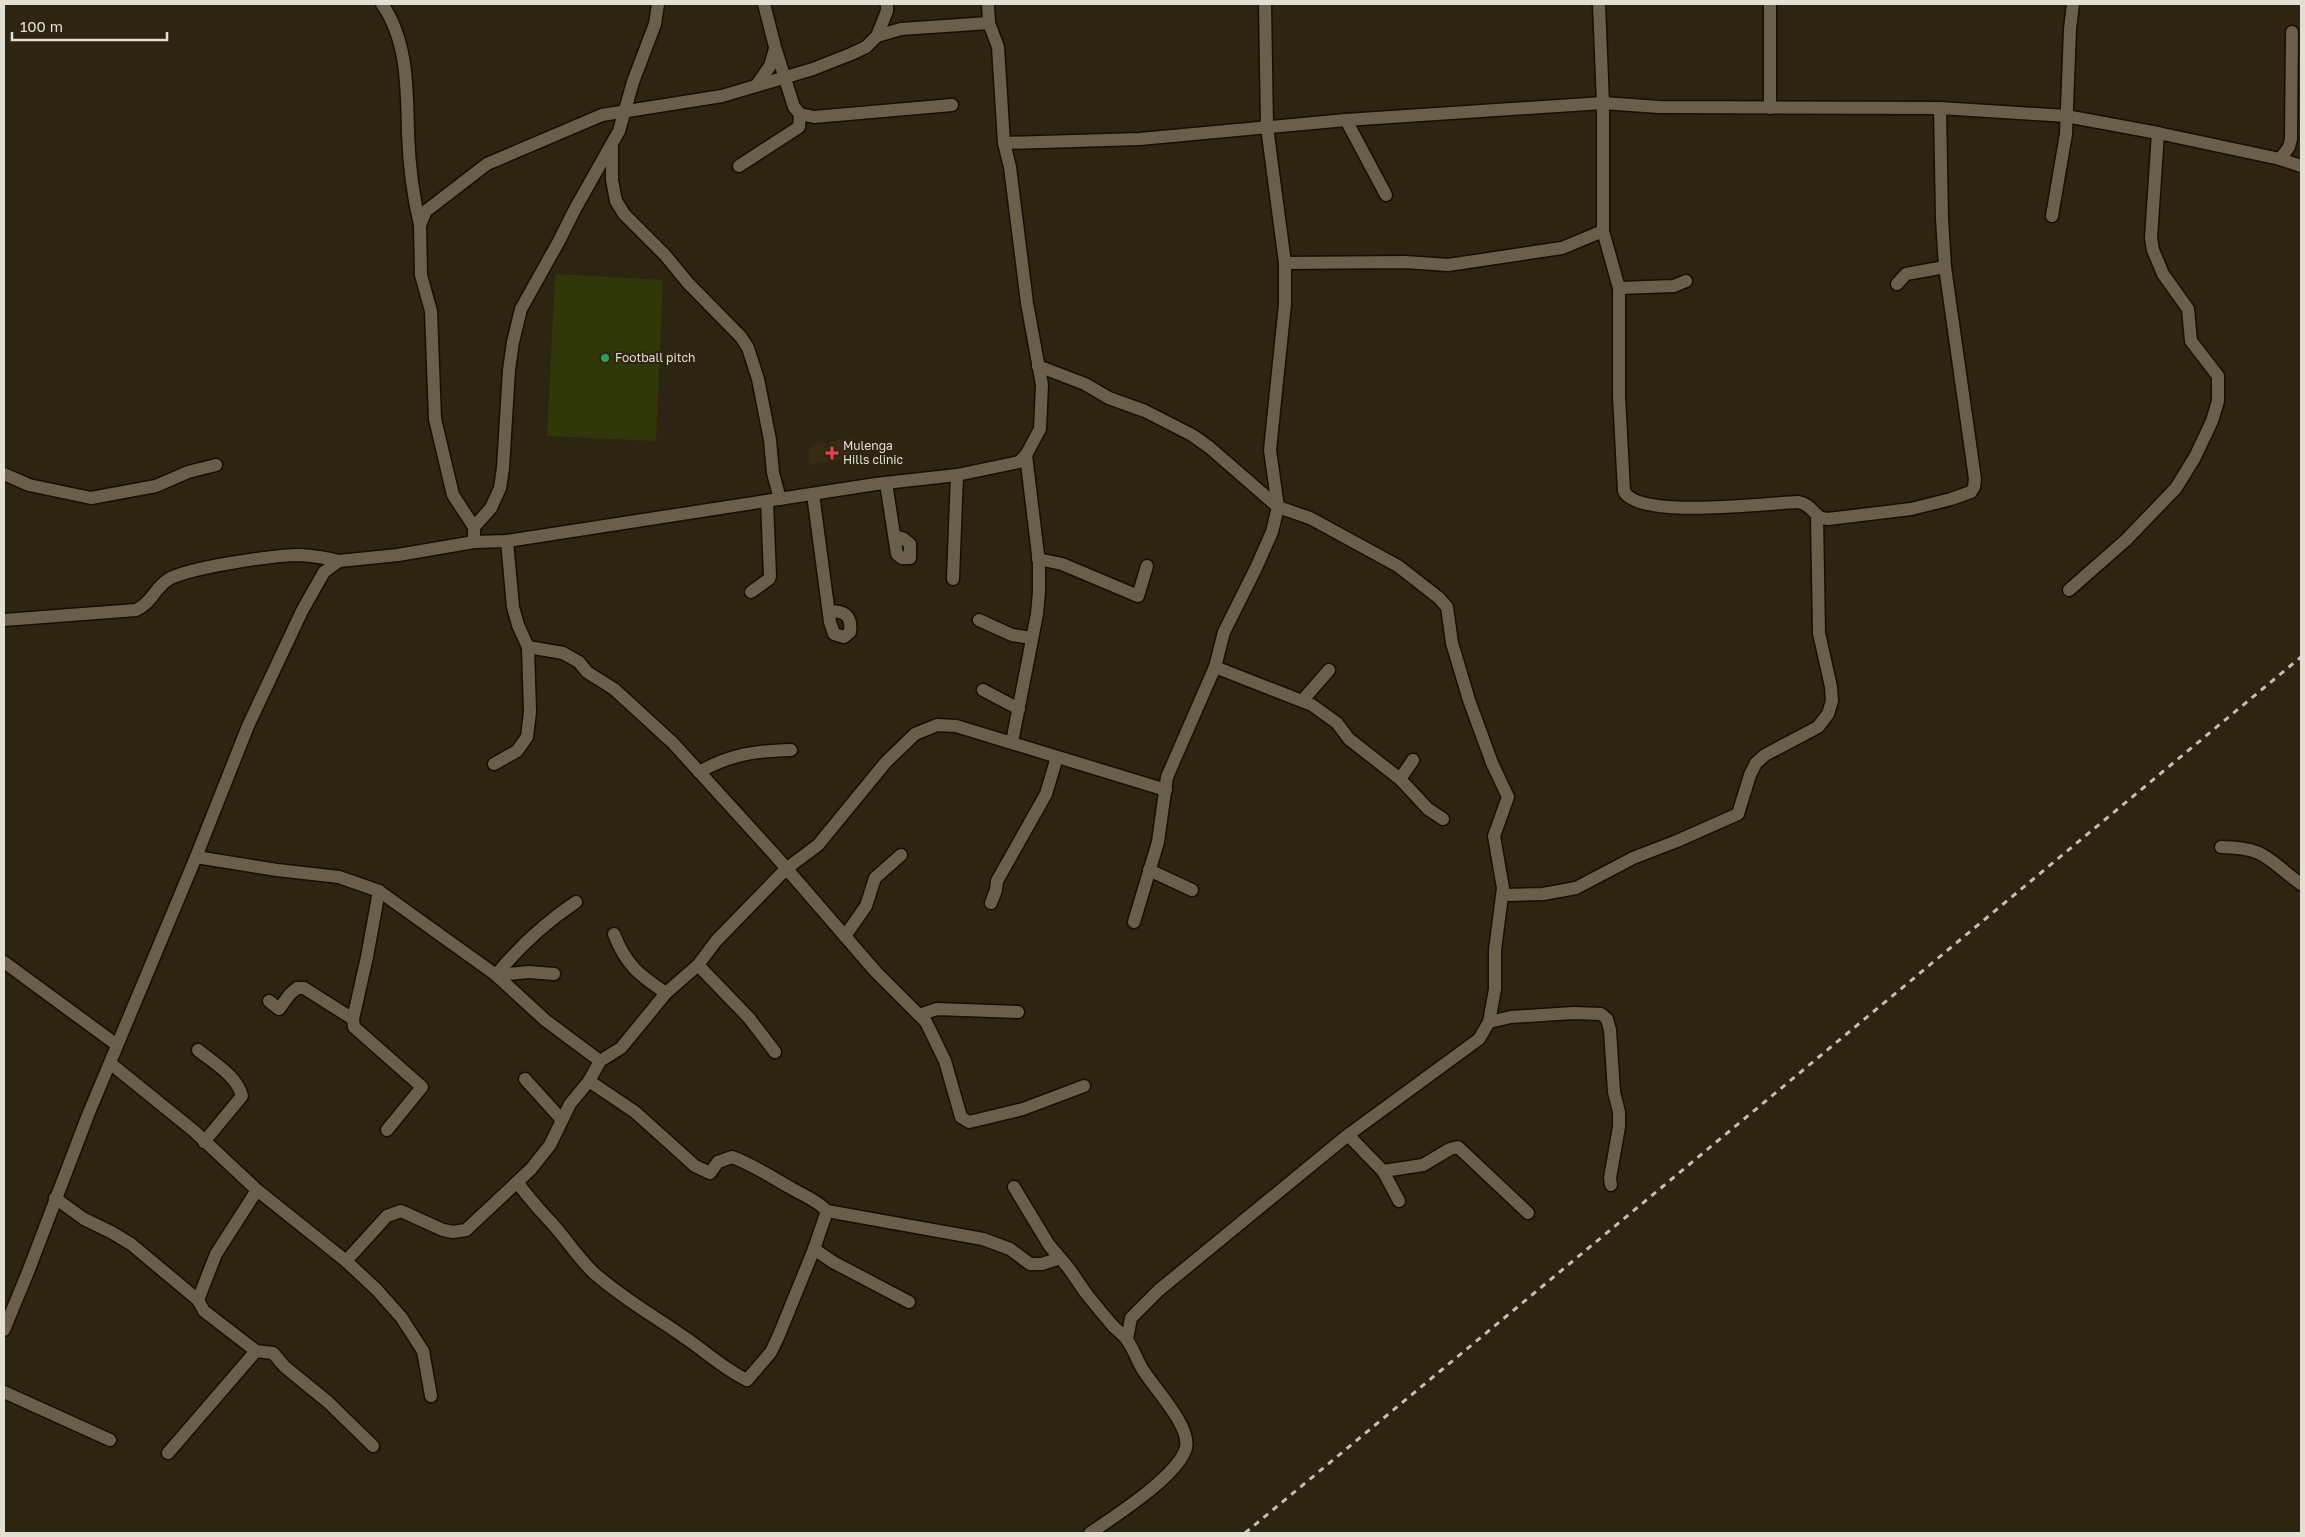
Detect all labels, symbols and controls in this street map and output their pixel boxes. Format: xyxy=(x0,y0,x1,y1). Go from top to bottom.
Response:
scale bar xyxy=(12,10,168,42)
text: 100 m xyxy=(20,17,63,35)
place label: Football pitch xyxy=(615,350,695,365)
marker: Football pitch xyxy=(599,352,611,364)
place label: Mulenga Hills clinic xyxy=(843,438,904,467)
marker: Mulenga Hills clinic xyxy=(825,446,839,460)

